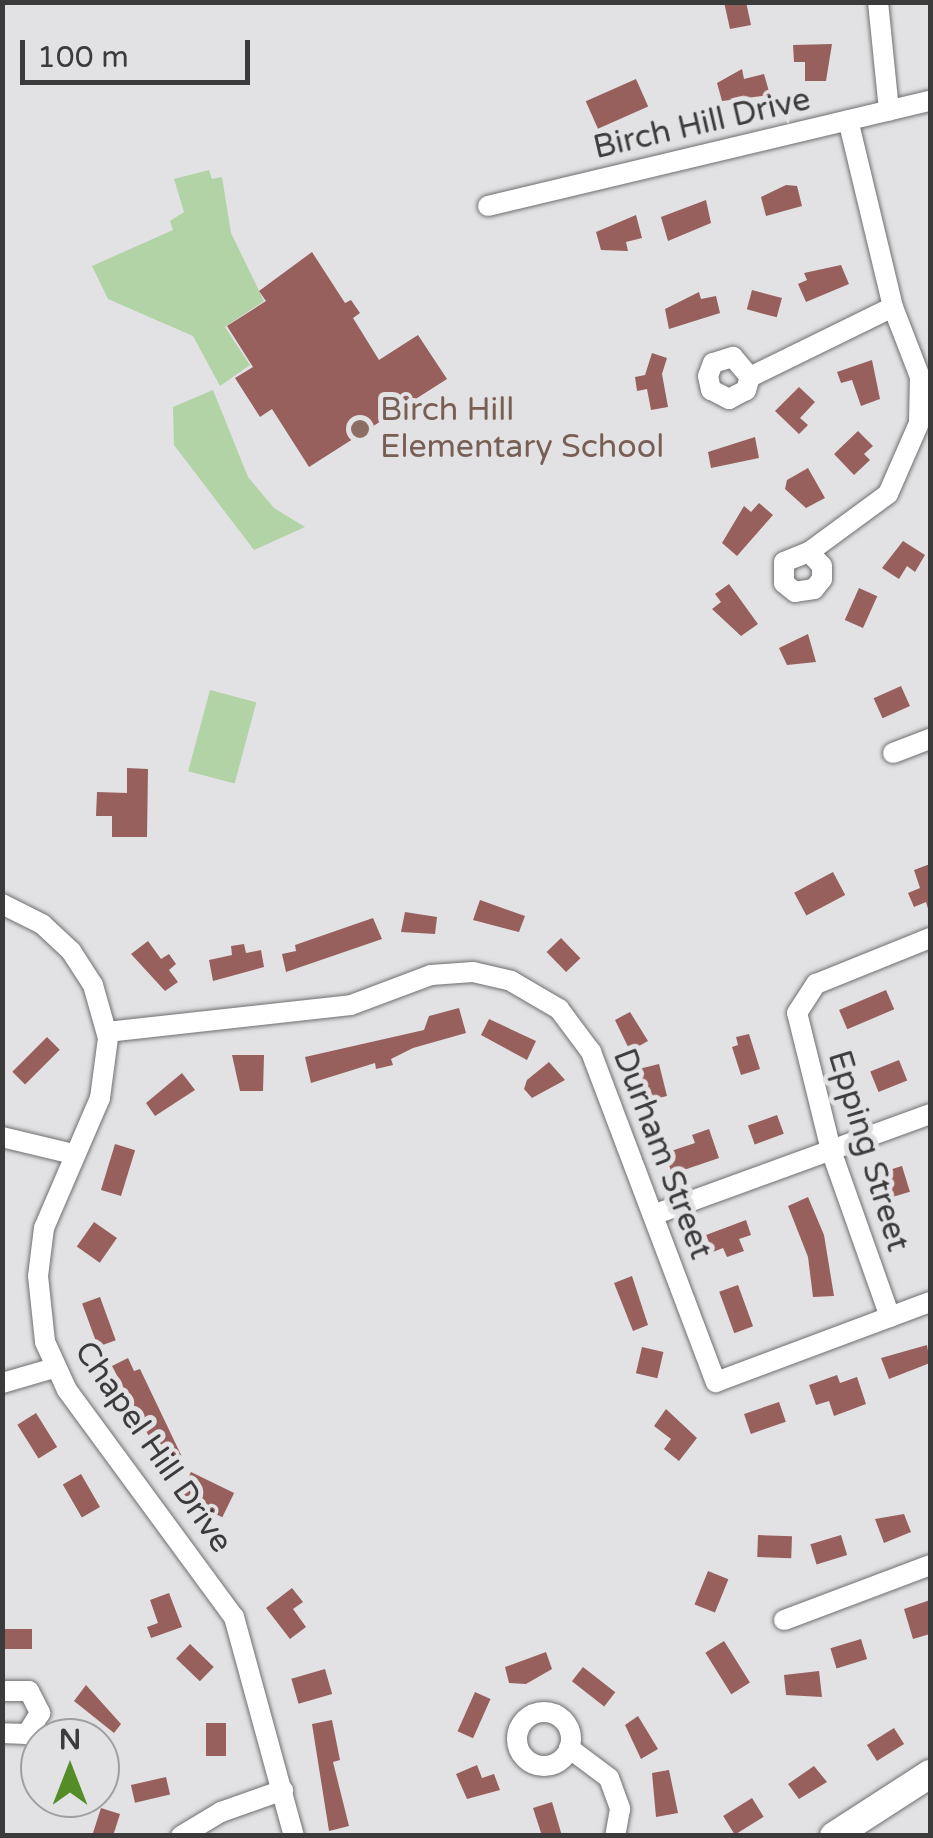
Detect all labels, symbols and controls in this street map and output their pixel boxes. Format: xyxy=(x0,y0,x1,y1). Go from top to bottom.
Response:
scale bar xyxy=(25,20,255,82)
text: 100 m xyxy=(37,39,129,76)
street label: Birch Hill Drive xyxy=(590,80,814,168)
place label: Birch Hill Elementary School xyxy=(380,392,664,467)
marker: Birch Hill Elementary School xyxy=(349,418,371,440)
street label: Durham Street xyxy=(604,1043,720,1265)
street label: Epping Street xyxy=(819,1046,917,1256)
street label: Chapel Hill Drive xyxy=(66,1334,240,1560)
north arrow xyxy=(20,1718,120,1818)
text: N xyxy=(59,1723,81,1757)

